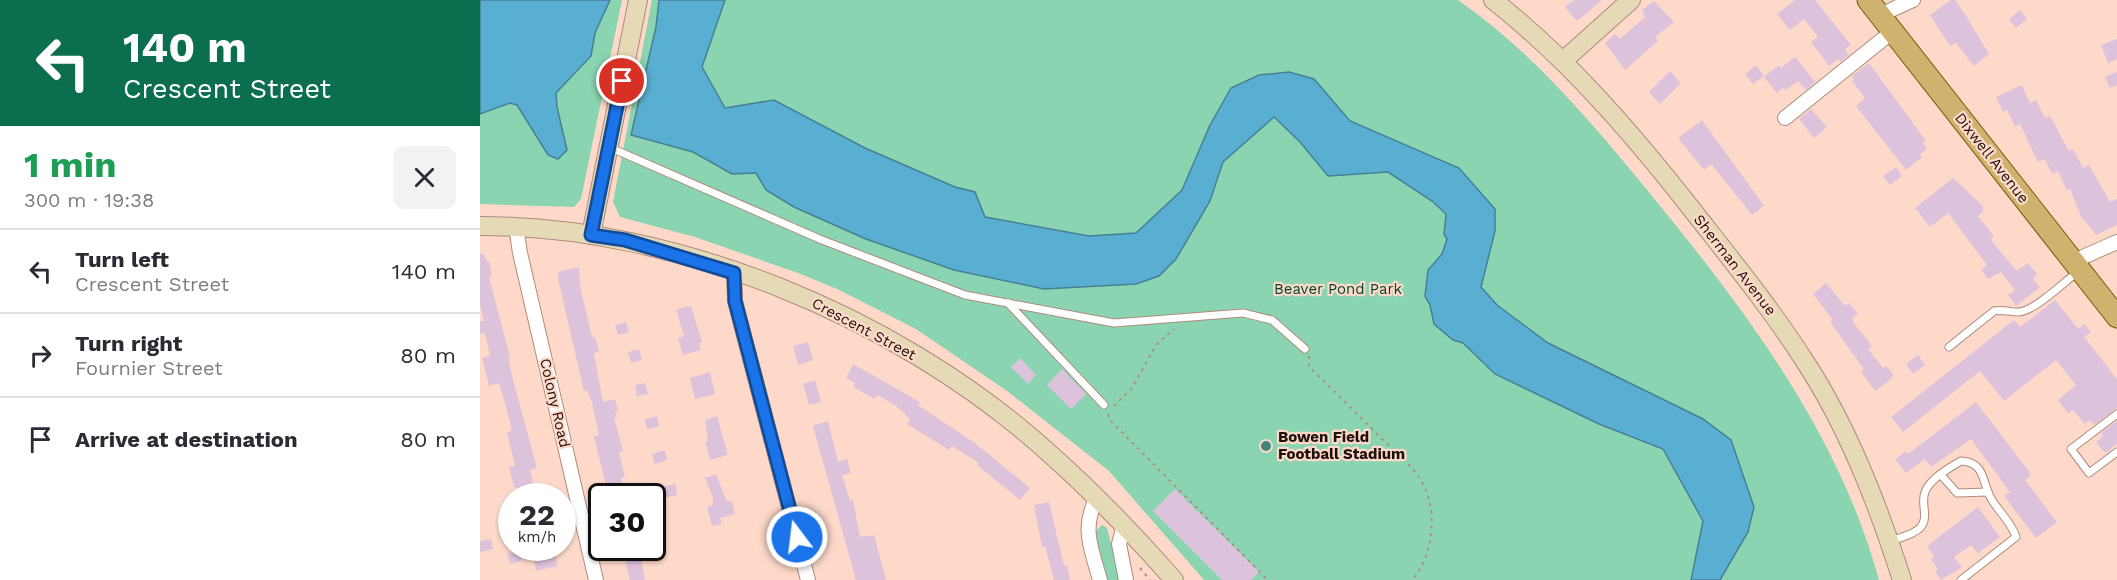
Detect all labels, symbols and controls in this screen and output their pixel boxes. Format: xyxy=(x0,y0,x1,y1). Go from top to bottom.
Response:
text: 140 m xyxy=(123,23,247,72)
icon: left xyxy=(24,24,102,102)
pin xyxy=(596,55,647,106)
icon: arrive xyxy=(605,64,638,97)
text: Crescent Street xyxy=(123,73,331,105)
street label: Dixwell Avenue xyxy=(1951,109,2033,207)
text: 1 min xyxy=(24,144,116,186)
button: close xyxy=(393,146,456,209)
text: 300 m · 19:38 xyxy=(24,188,154,212)
street label: Sherman Avenue xyxy=(1690,211,1780,319)
text: Turn left xyxy=(75,247,169,272)
icon: left xyxy=(24,255,57,288)
text: 140 m xyxy=(392,259,456,284)
text: Crescent Street xyxy=(75,272,229,296)
park label: Beaver Pond Park xyxy=(1274,280,1403,298)
street label: Crescent Street xyxy=(809,294,920,364)
text: Turn right xyxy=(75,331,182,356)
icon: right xyxy=(24,339,57,372)
text: 80 m xyxy=(400,343,456,368)
text: Fournier Street xyxy=(75,356,223,380)
street label: Colony Road xyxy=(536,357,574,449)
icon: arrive xyxy=(24,423,57,456)
text: Arrive at destination xyxy=(75,427,298,452)
text: 80 m xyxy=(400,427,456,452)
place label: Bowen Field Football Stadium xyxy=(1278,428,1405,463)
marker: Bowen Field Football Stadium xyxy=(1259,439,1273,453)
speed limit sign: 30 xyxy=(588,483,666,561)
text: 22 xyxy=(519,497,555,532)
position arrow xyxy=(765,505,829,569)
text: km/h xyxy=(518,528,556,546)

